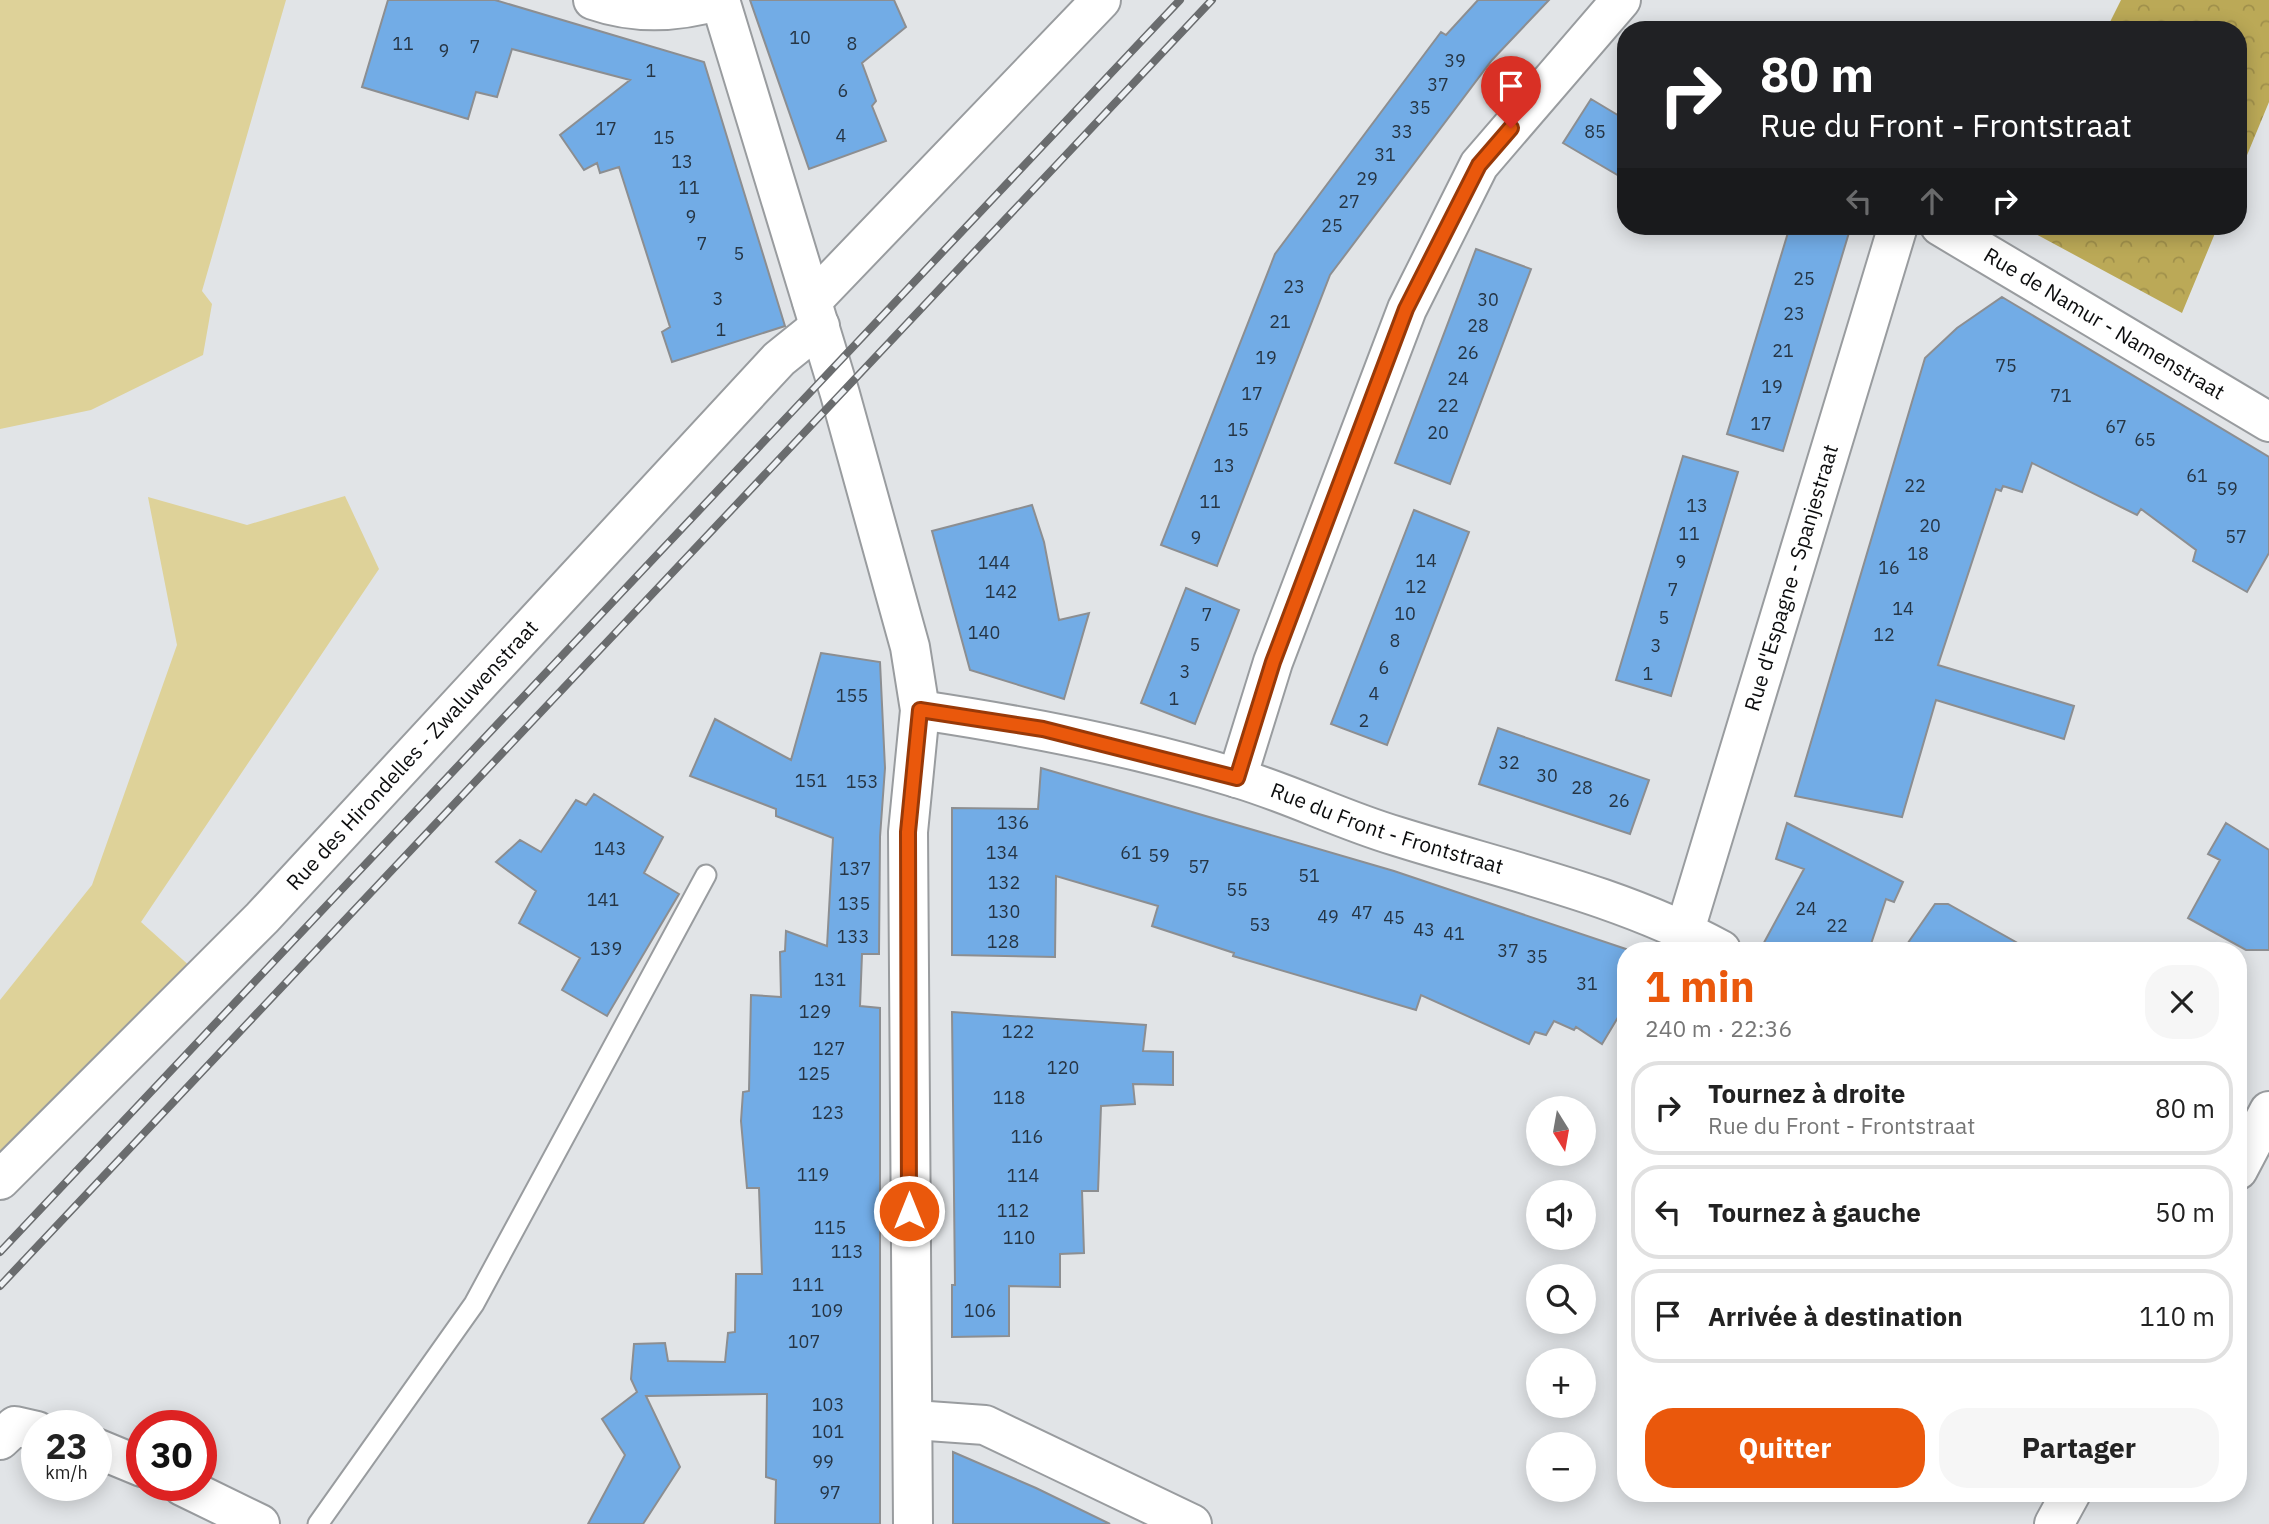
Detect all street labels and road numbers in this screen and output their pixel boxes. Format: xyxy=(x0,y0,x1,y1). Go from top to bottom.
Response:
street label: Rue de Namur - Namenstraat xyxy=(1979,240,2230,405)
street label: Rue d'Espagne - Spanjestraat xyxy=(1737,441,1844,714)
street label: Rue des Hirondelles - Zwaluwenstraat xyxy=(280,614,544,896)
street label: Rue du Front - Frontstraat xyxy=(1267,775,1507,880)

